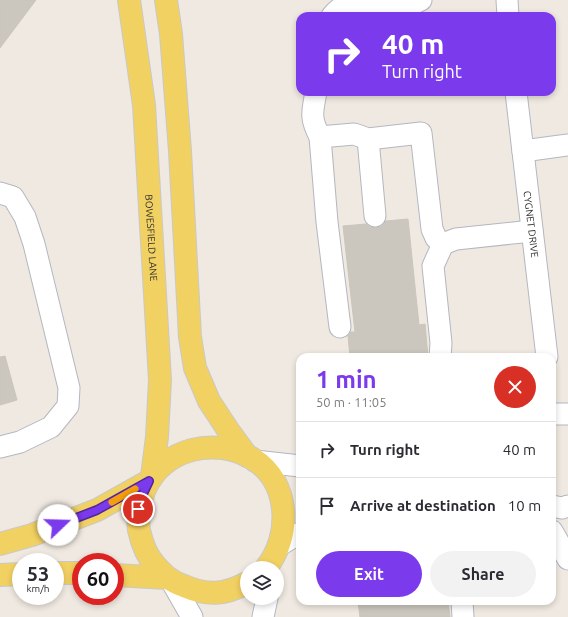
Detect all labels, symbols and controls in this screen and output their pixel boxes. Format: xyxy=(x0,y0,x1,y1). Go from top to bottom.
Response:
icon: right xyxy=(316,28,368,80)
text: 40 m xyxy=(382,28,444,59)
text: Turn right xyxy=(382,61,462,81)
street label: CYGNET DRIVE xyxy=(522,190,540,258)
street label: BOWESFIELD LANE xyxy=(143,194,159,282)
text: 1 min xyxy=(316,366,377,393)
button: close xyxy=(494,366,536,408)
text: 50 m · 11:05 xyxy=(316,395,387,409)
icon: right xyxy=(316,439,338,461)
text: Turn right xyxy=(350,441,420,458)
text: 40 m xyxy=(503,441,536,458)
pin xyxy=(121,492,155,526)
icon: arrive xyxy=(316,495,338,517)
text: Arrive at destination xyxy=(350,497,496,514)
text: 10 m xyxy=(508,497,541,514)
icon: arrive xyxy=(127,498,149,520)
position arrow xyxy=(37,504,79,546)
button: Exit xyxy=(316,551,422,597)
button: Share xyxy=(430,551,536,597)
speed limit sign: 60 xyxy=(72,553,124,605)
map controls xyxy=(240,561,284,605)
button: layers xyxy=(240,561,284,605)
text: 53 xyxy=(27,562,49,585)
text: km/h xyxy=(26,583,50,594)

